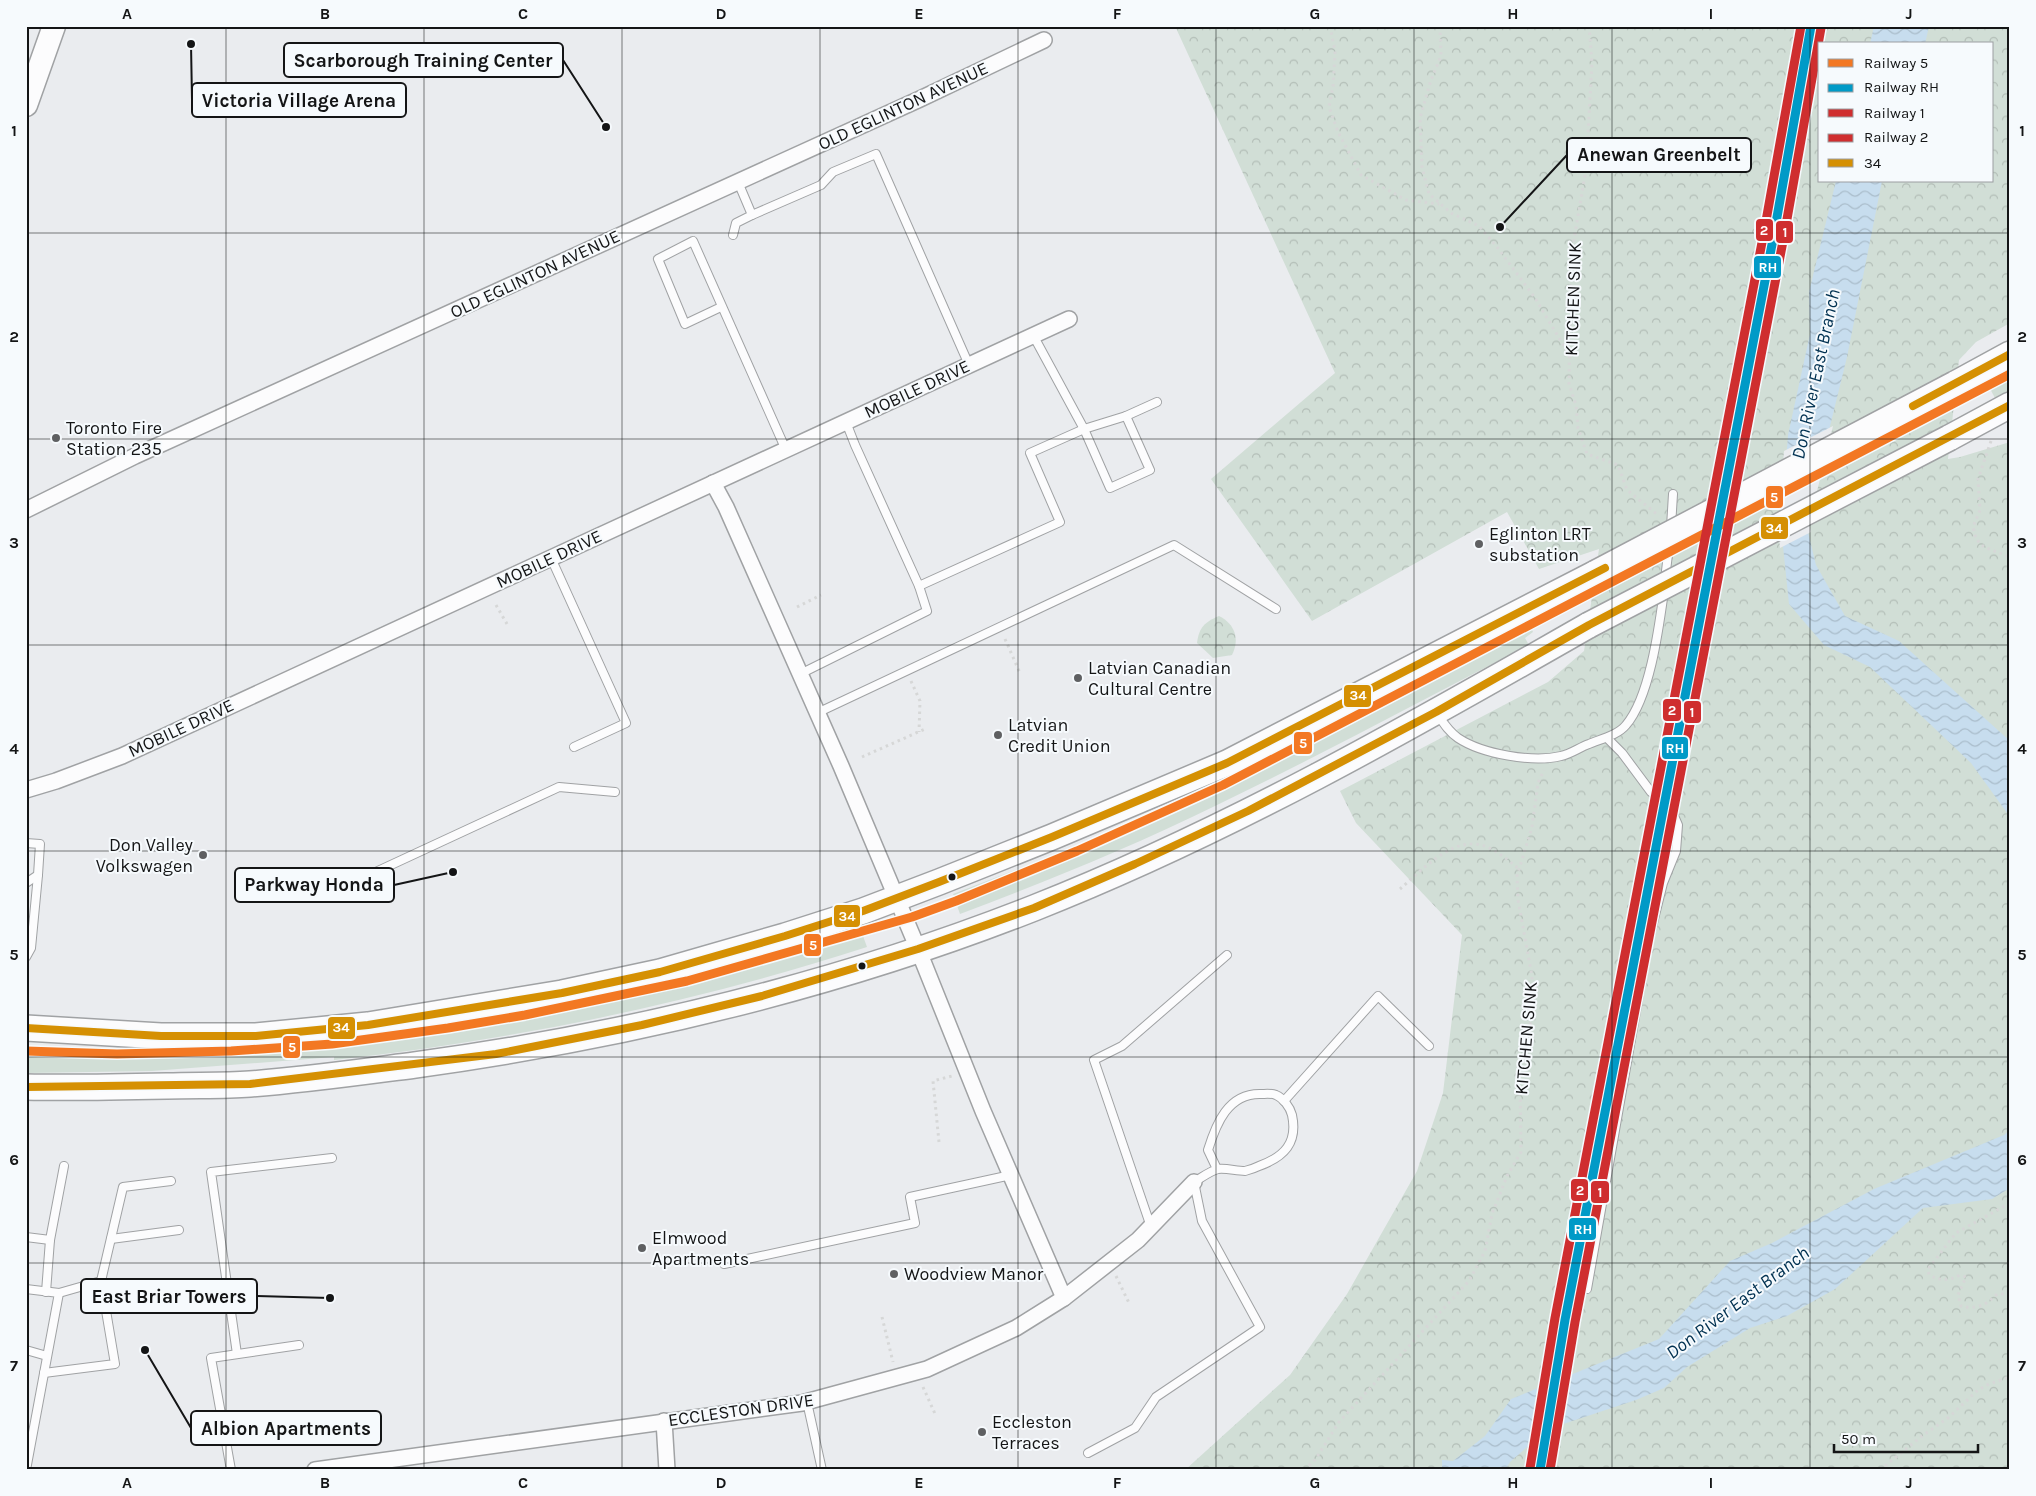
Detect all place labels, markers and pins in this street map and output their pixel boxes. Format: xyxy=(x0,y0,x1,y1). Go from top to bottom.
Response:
callout: Scarborough Training Center xyxy=(284,43,563,77)
callout: Victoria Village Arena xyxy=(192,83,406,117)
callout: Anewan Greenbelt xyxy=(1567,138,1751,172)
place label: Toronto Fire Station 235 xyxy=(66,417,162,460)
marker: Toronto Fire Station 235 xyxy=(50,432,62,444)
place label: Eglinton LRT substation xyxy=(1489,523,1591,566)
marker: Eglinton LRT substation xyxy=(1473,538,1485,550)
place label: Latvian Canadian Cultural Centre xyxy=(1088,657,1231,700)
marker: Latvian Canadian Cultural Centre xyxy=(1072,672,1084,684)
place label: Latvian Credit Union xyxy=(1008,714,1111,757)
marker: Latvian Credit Union xyxy=(992,729,1004,741)
place label: Don Valley Volkswagen xyxy=(96,834,194,877)
marker: Don Valley Volkswagen xyxy=(197,849,209,861)
callout: Parkway Honda xyxy=(235,868,394,902)
unlabelled marker xyxy=(947,872,957,882)
unlabelled marker xyxy=(857,961,867,971)
place label: Elmwood Apartments xyxy=(652,1227,749,1270)
marker: Elmwood Apartments xyxy=(636,1242,648,1254)
place label: Woodview Manor xyxy=(904,1263,1044,1285)
marker: Woodview Manor xyxy=(888,1268,900,1280)
callout: East Briar Towers xyxy=(81,1279,257,1313)
callout: Albion Apartments xyxy=(191,1411,381,1445)
place label: Eccleston Terraces xyxy=(992,1411,1072,1454)
marker: Eccleston Terraces xyxy=(976,1426,988,1438)

